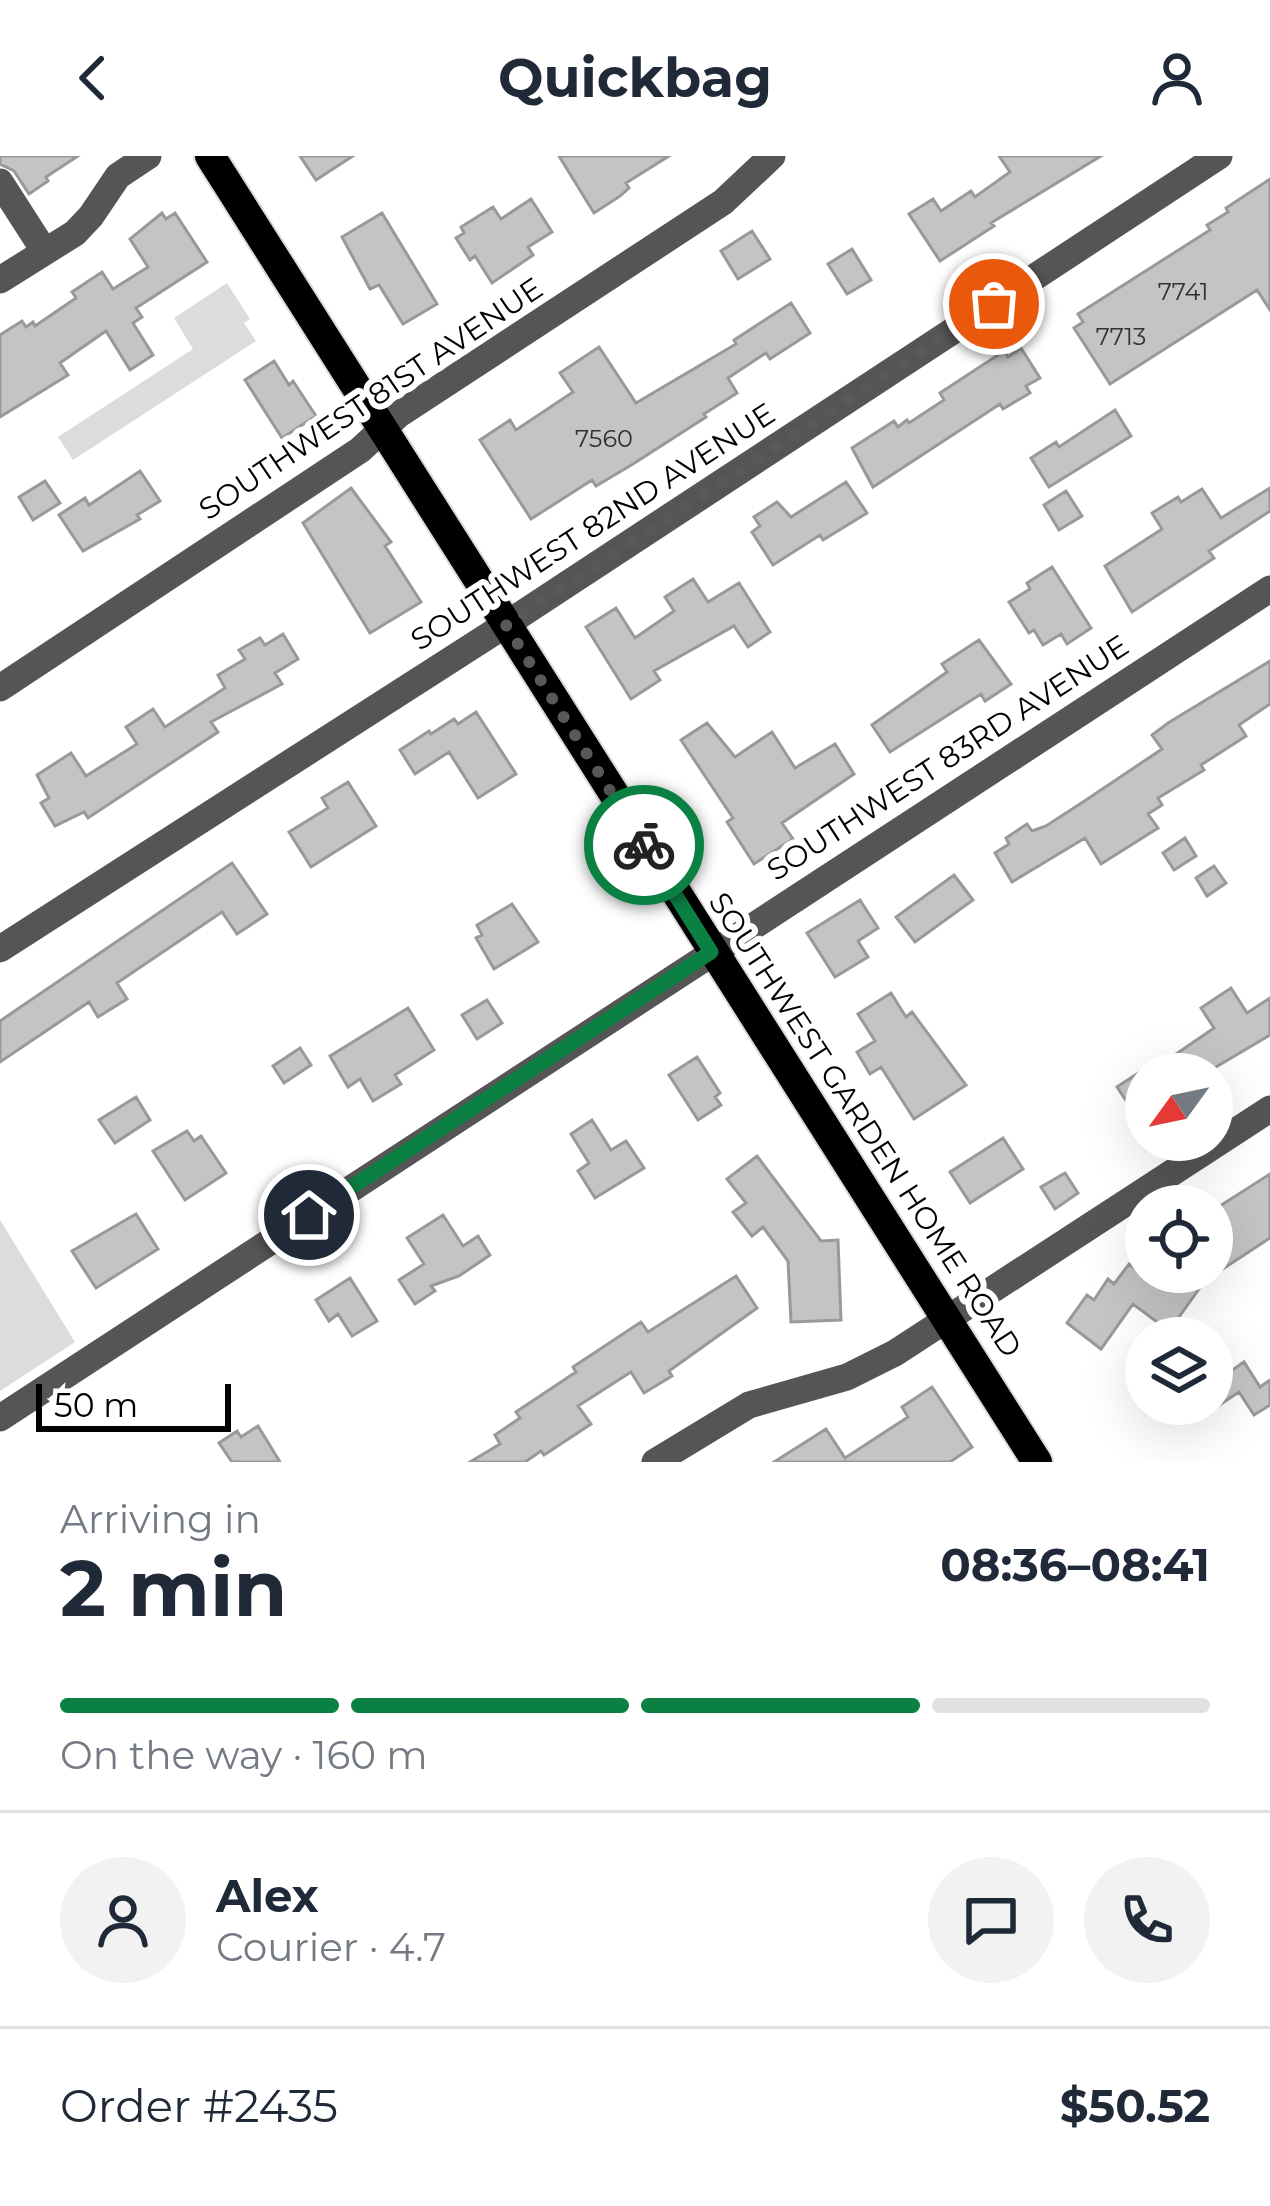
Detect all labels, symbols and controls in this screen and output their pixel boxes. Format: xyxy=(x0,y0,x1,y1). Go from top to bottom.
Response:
icon: back xyxy=(60,45,126,111)
text: Quickbag xyxy=(498,45,772,111)
icon: person xyxy=(1144,45,1210,111)
pin xyxy=(943,253,1045,355)
street label: SOUTHWEST 81ST AVENUE xyxy=(192,270,550,528)
icon: bag xyxy=(961,271,1027,337)
house number: 7741 xyxy=(1158,277,1208,306)
house number: 7713 xyxy=(1096,322,1146,351)
street label: SOUTHWEST 82ND AVENUE xyxy=(404,395,782,658)
house number: 7560 xyxy=(575,424,633,453)
street label: SOUTHWEST 83RD AVENUE xyxy=(760,627,1136,889)
courier xyxy=(584,785,704,905)
icon: bike xyxy=(611,812,677,878)
street label: SOUTHWEST GARDEN HOME ROAD xyxy=(701,885,1030,1364)
north arrow xyxy=(1125,1053,1233,1161)
map controls xyxy=(1125,1053,1233,1425)
pin xyxy=(258,1164,360,1266)
icon: home xyxy=(276,1182,342,1248)
button: locate xyxy=(1125,1185,1233,1293)
button: layers xyxy=(1125,1317,1233,1425)
scale bar xyxy=(36,1378,231,1431)
text: 50 m xyxy=(54,1385,138,1425)
text: Arriving in xyxy=(60,1495,261,1543)
text: 08:36–08:41 xyxy=(940,1537,1210,1592)
text: 2 min xyxy=(60,1540,287,1636)
text: On the way · 160 m xyxy=(60,1731,428,1779)
button: person xyxy=(60,1857,186,1983)
button: chat xyxy=(928,1857,1054,1983)
button: phone xyxy=(1084,1857,1210,1983)
text: Alex xyxy=(216,1868,319,1923)
text: Courier · 4.7 xyxy=(216,1923,446,1971)
text: Order #2435 xyxy=(60,2078,338,2133)
text: $50.52 xyxy=(1060,2078,1210,2133)

